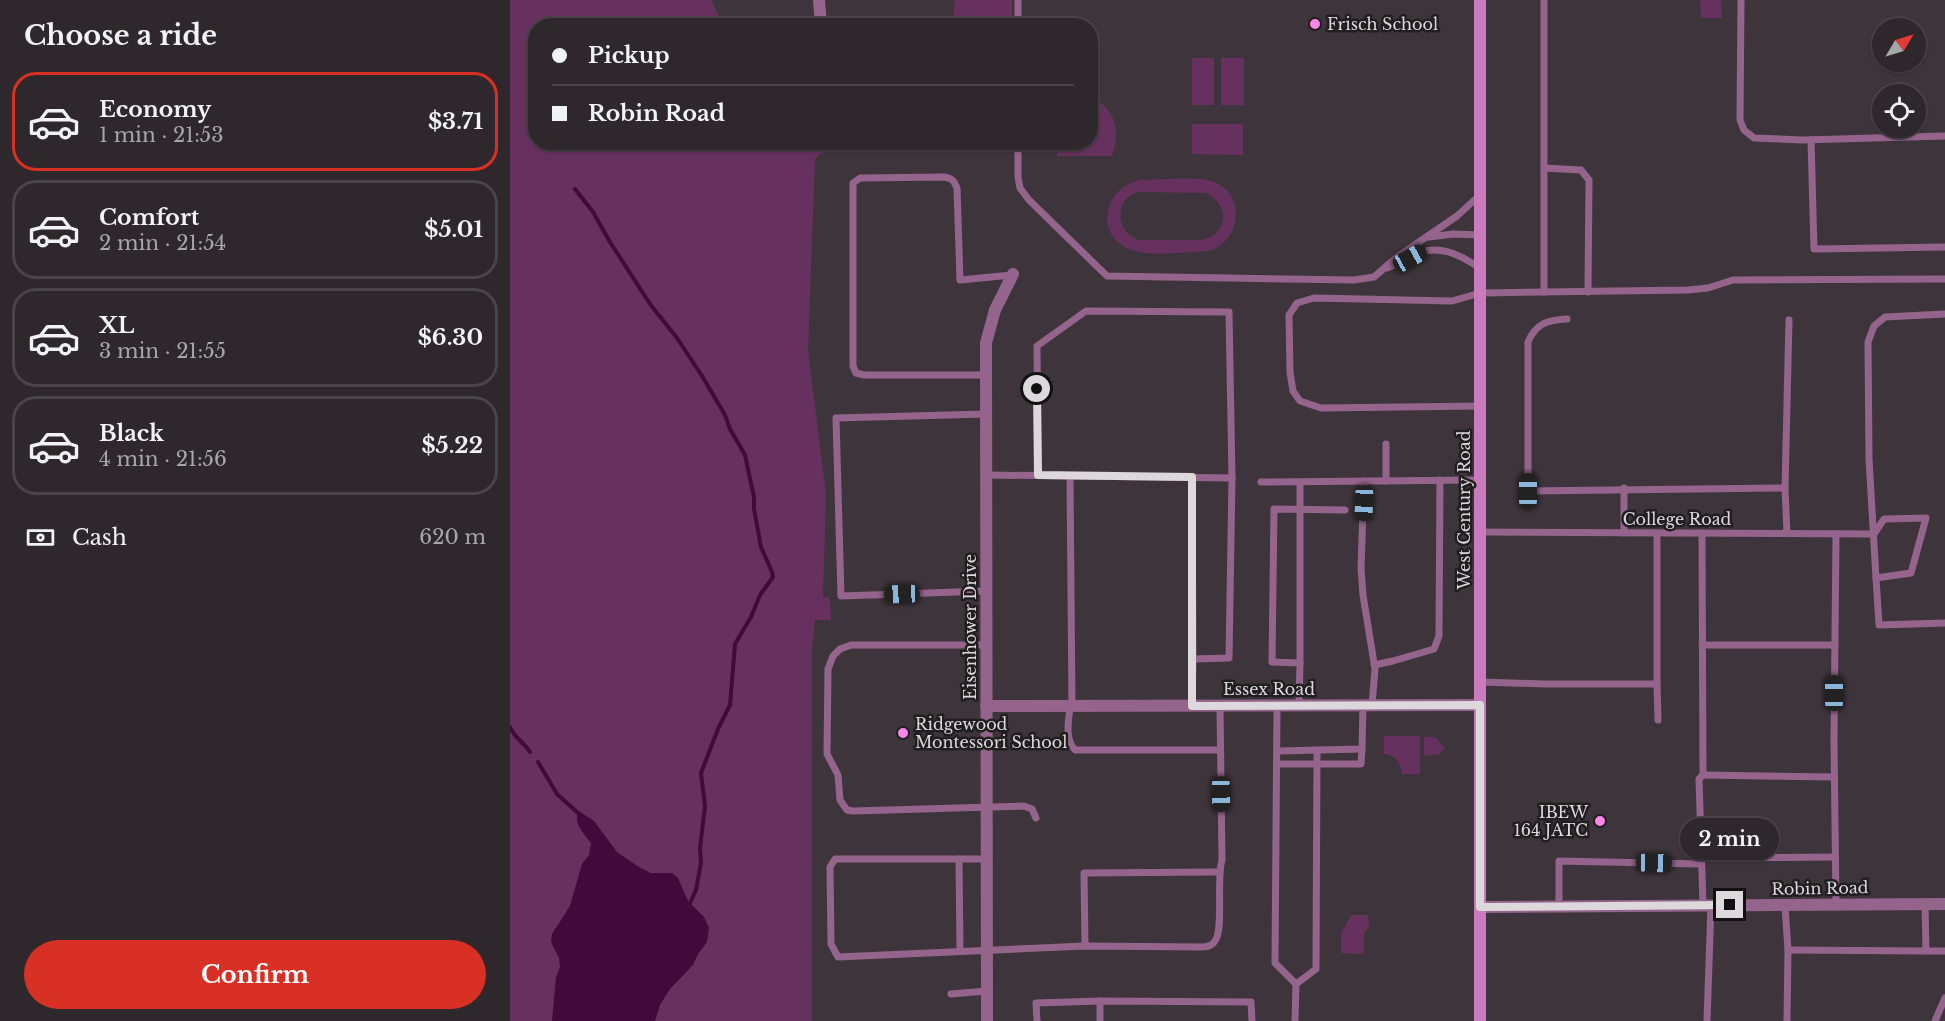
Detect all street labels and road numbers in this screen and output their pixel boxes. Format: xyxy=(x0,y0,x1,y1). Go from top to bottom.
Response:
street label: West Century Road xyxy=(1454,430,1474,591)
street label: College Road xyxy=(1623,509,1732,529)
street label: Eisenhower Drive xyxy=(960,554,980,700)
street label: Essex Road xyxy=(1223,679,1315,699)
street label: Robin Road xyxy=(1771,877,1869,899)

